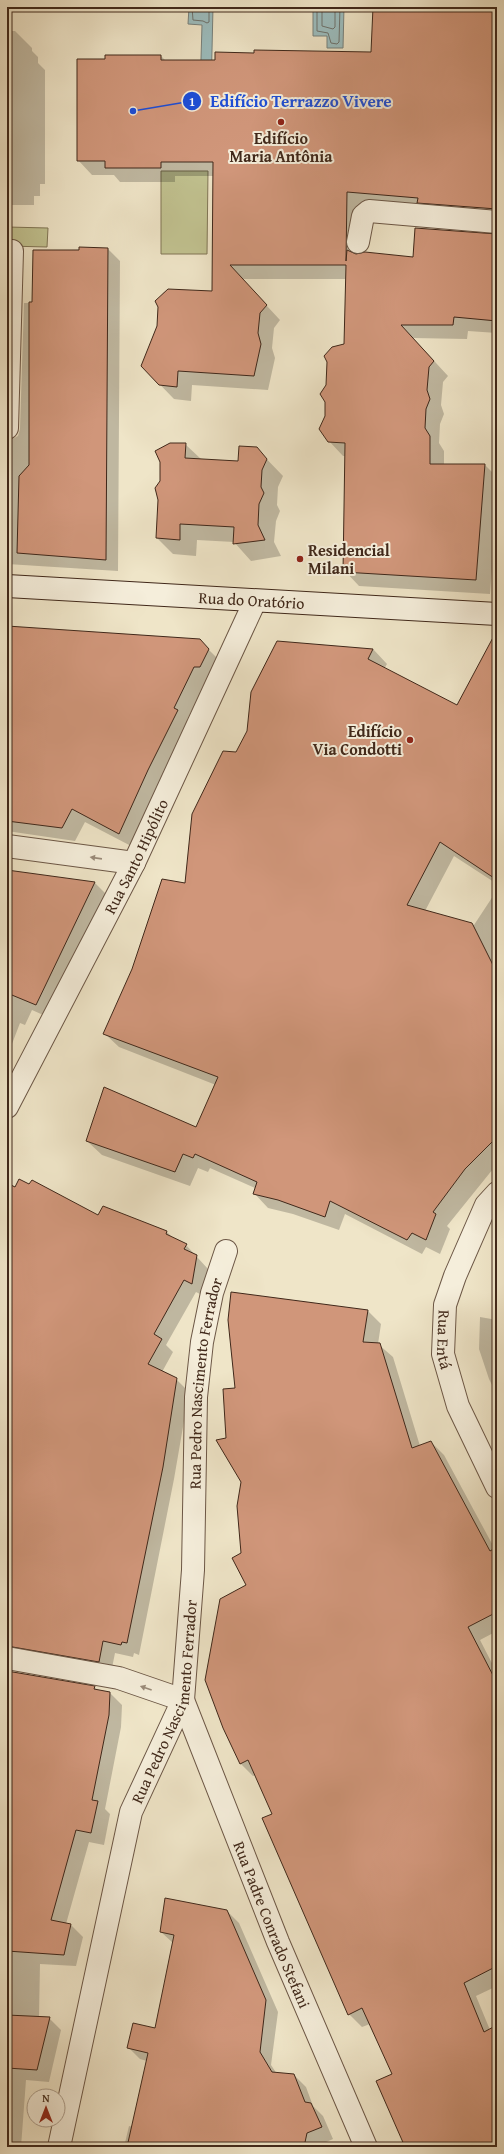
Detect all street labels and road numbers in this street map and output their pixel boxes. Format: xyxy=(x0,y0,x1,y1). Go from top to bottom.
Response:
street label: Rua do Oratório xyxy=(198,585,305,615)
street label: Rua Santo Hipólito xyxy=(98,795,174,918)
street label: Rua Pedro Nascimento Ferrador xyxy=(182,1274,228,1489)
street label: Rua Entá xyxy=(431,1309,459,1372)
street label: Rua Pedro Nascimento Ferrador xyxy=(125,1598,203,1807)
street label: Rua Padre Conrado Stefani xyxy=(228,1837,317,2012)

